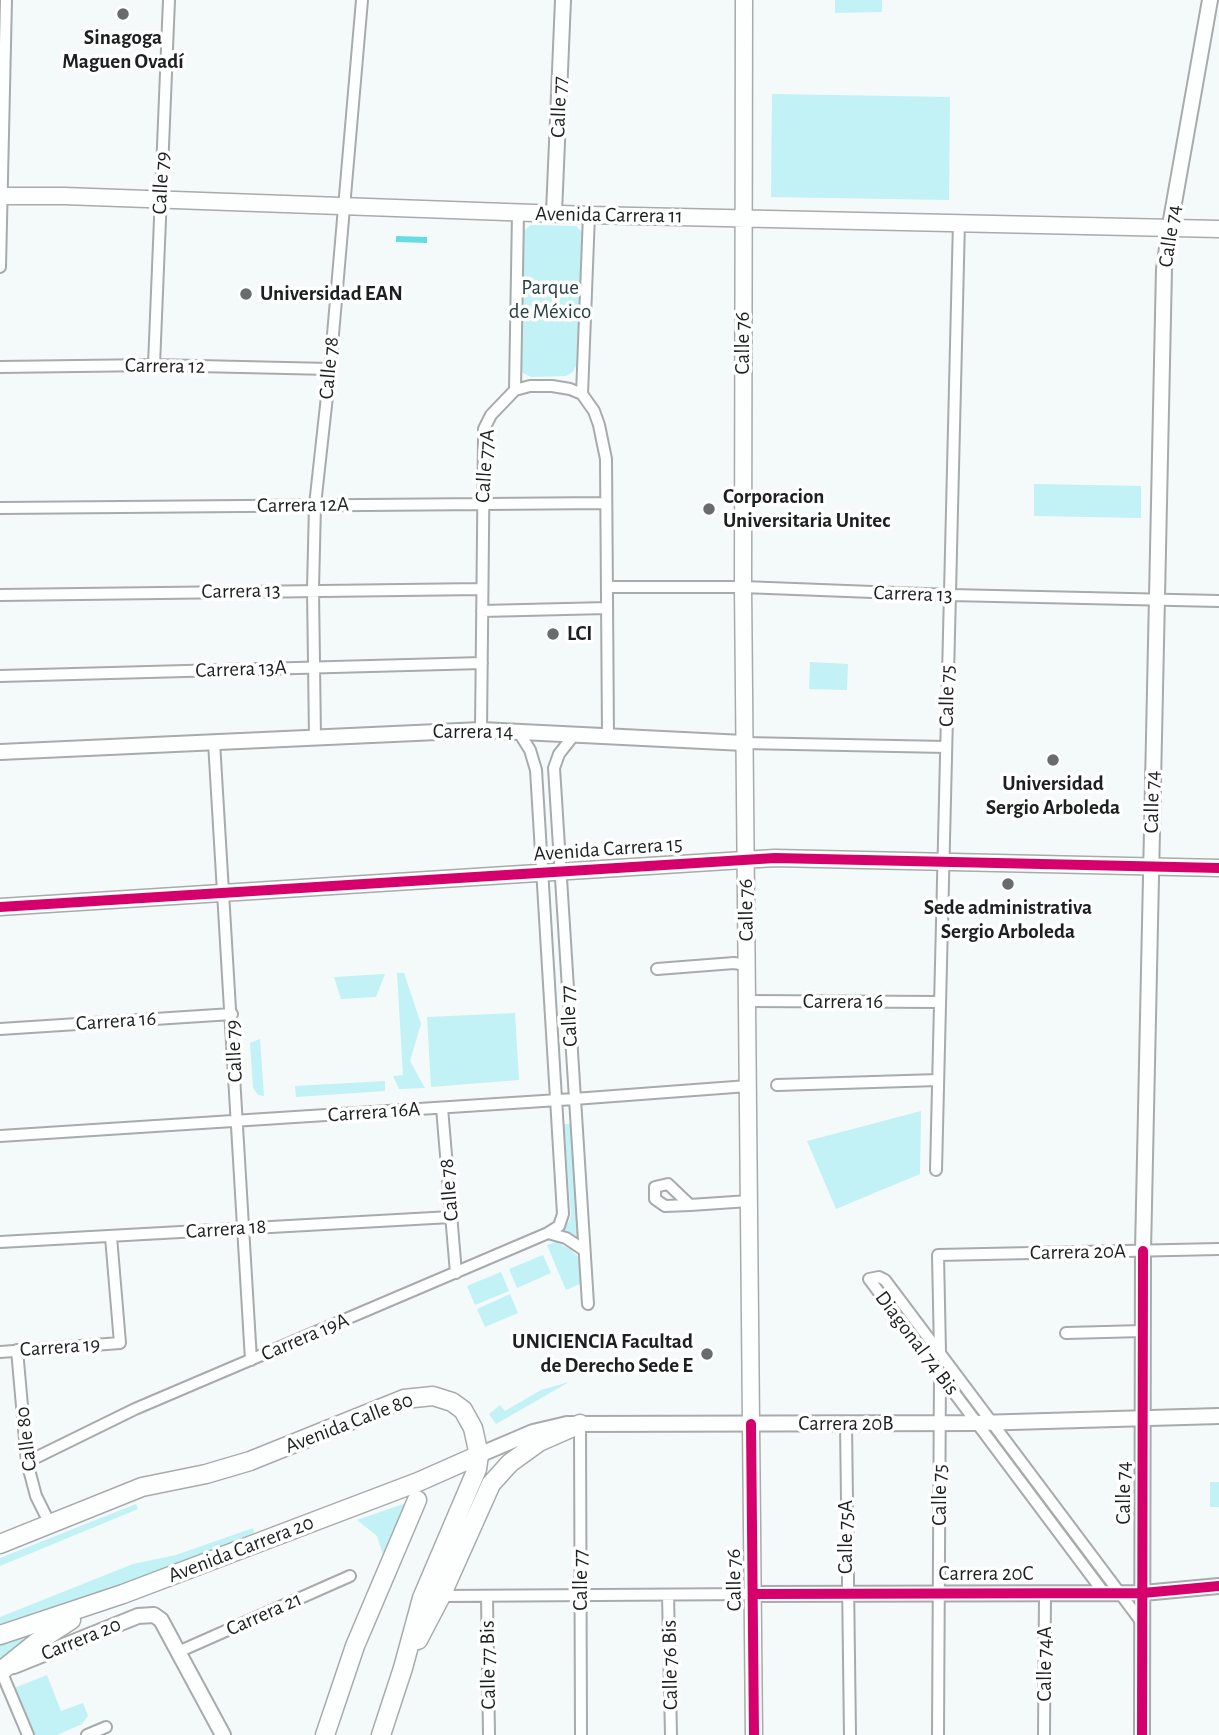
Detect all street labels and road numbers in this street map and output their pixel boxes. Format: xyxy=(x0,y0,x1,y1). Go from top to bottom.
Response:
street label: Calle 77 xyxy=(545,76,573,138)
street label: Calle 79 xyxy=(147,151,175,215)
street label: Avenida Carrera 11 xyxy=(535,201,683,229)
street label: Calle 74 xyxy=(1153,203,1187,269)
street label: Calle 76 xyxy=(730,312,756,374)
street label: Calle 78 xyxy=(314,336,344,400)
street label: Carrera 12 xyxy=(125,353,205,379)
street label: Calle 77A xyxy=(470,428,500,504)
street label: Carrera 12A xyxy=(257,492,349,518)
street label: Carrera 13 xyxy=(201,578,281,604)
street label: Carrera 13 xyxy=(873,580,953,608)
street label: Carrera 13A xyxy=(195,655,287,683)
street label: Calle 75 xyxy=(934,665,960,727)
street label: Carrera 14 xyxy=(433,719,513,745)
street label: Calle 74 xyxy=(1139,770,1165,834)
street label: Avenida Carrera 15 xyxy=(533,831,683,867)
street label: Calle 76 xyxy=(733,878,759,942)
street label: Calle 77 xyxy=(555,985,583,1047)
street label: Carrera 16 xyxy=(803,989,883,1015)
street label: Carrera 16 xyxy=(75,1006,157,1036)
street label: Calle 79 xyxy=(220,1019,248,1083)
street label: Carrera 16A xyxy=(327,1096,421,1128)
street label: Calle 78 xyxy=(434,1158,464,1222)
street label: Carrera 18 xyxy=(185,1214,267,1244)
street label: Carrera 20A xyxy=(1030,1239,1126,1265)
street label: Diagonal 74 Bis xyxy=(870,1286,964,1400)
street label: Carrera 19A xyxy=(257,1307,353,1367)
street label: Carrera 19 xyxy=(19,1332,101,1362)
street label: Avenida Calle 80 xyxy=(281,1387,417,1459)
street label: Calle 80 xyxy=(10,1405,42,1473)
street label: Carrera 20B xyxy=(798,1411,894,1437)
street label: Calle 74 xyxy=(1111,1462,1137,1524)
street label: Calle 75 xyxy=(927,1464,953,1526)
street label: Calle 75A xyxy=(833,1500,859,1574)
street label: Avenida Carrera 20 xyxy=(165,1510,317,1588)
street label: Calle 76 xyxy=(721,1548,747,1612)
street label: Calle 77 xyxy=(568,1549,594,1611)
street label: Carrera 20C xyxy=(939,1561,1033,1587)
street label: Carrera 21 xyxy=(222,1586,306,1642)
street label: Carrera 20 xyxy=(37,1612,125,1666)
street label: Calle 77 Bis xyxy=(475,1620,501,1710)
street label: Calle 76 Bis xyxy=(657,1620,683,1710)
street label: Calle 74A xyxy=(1032,1626,1058,1702)

